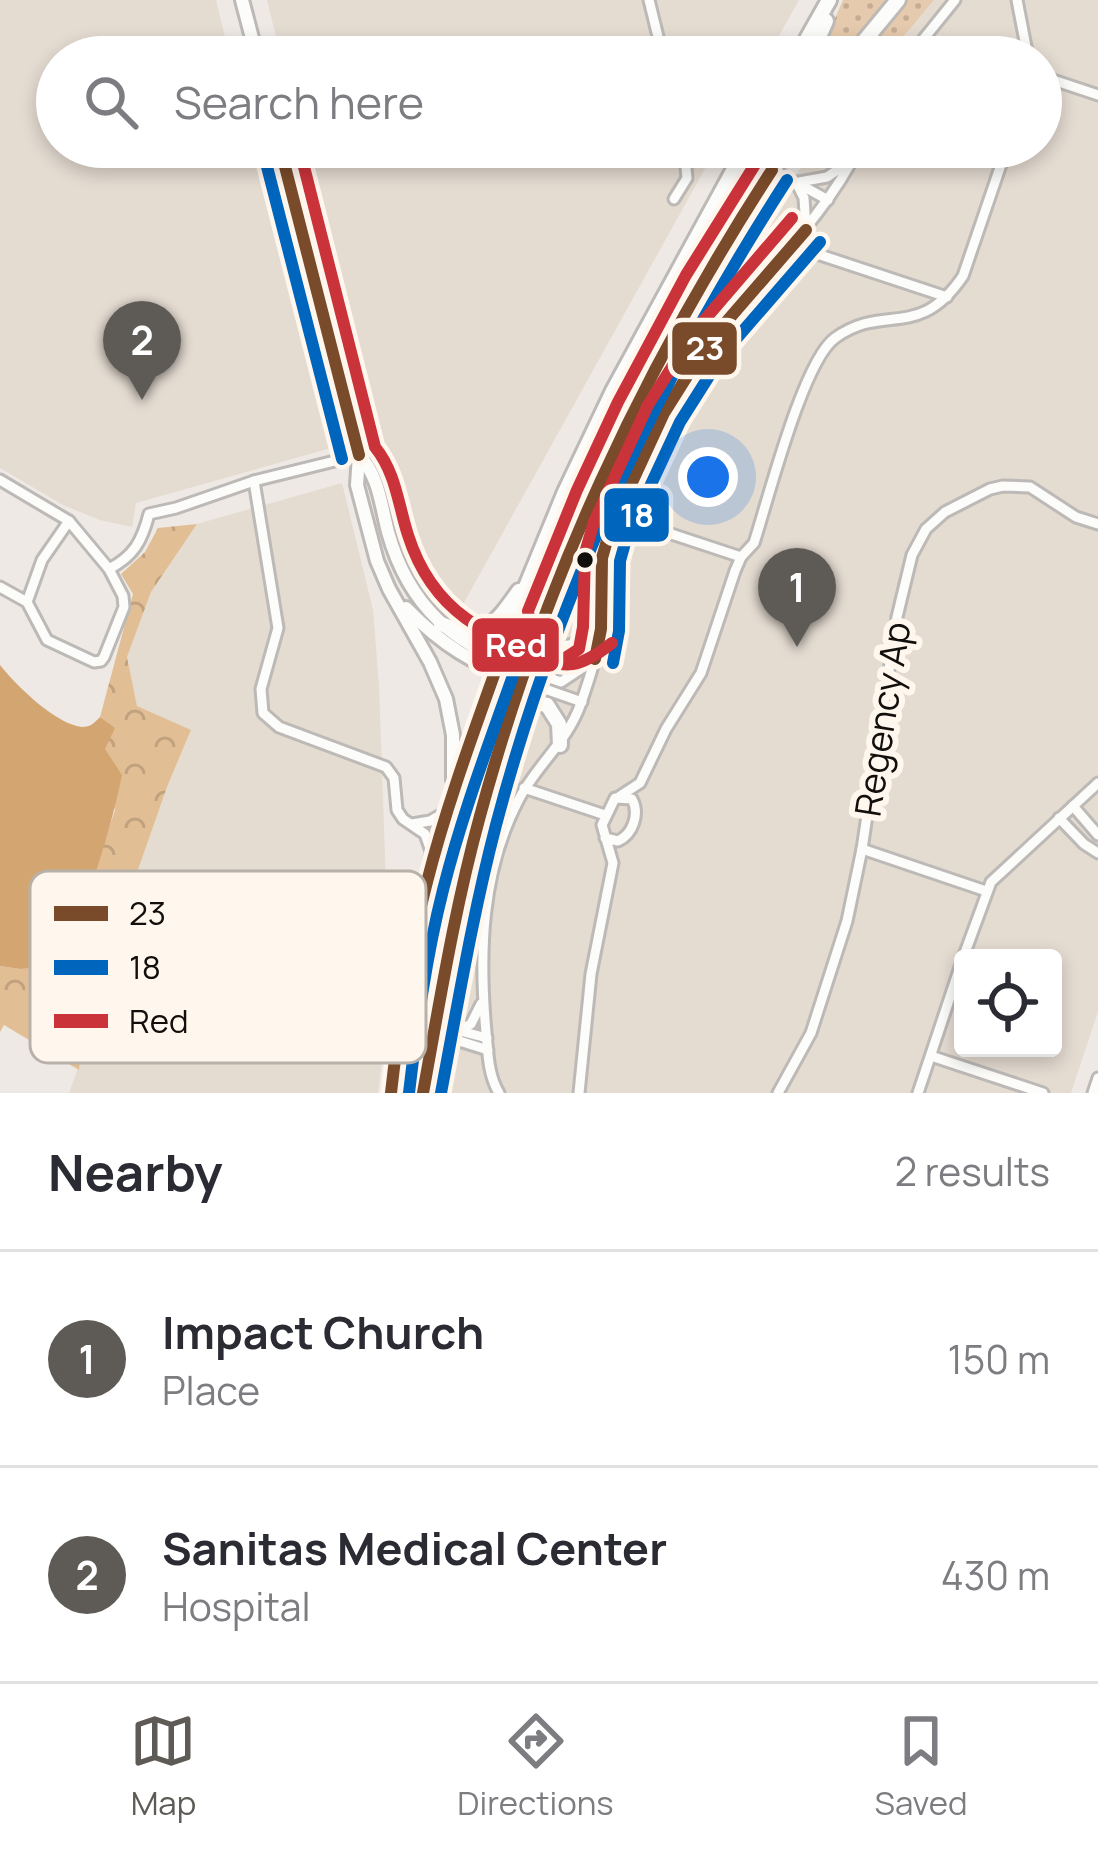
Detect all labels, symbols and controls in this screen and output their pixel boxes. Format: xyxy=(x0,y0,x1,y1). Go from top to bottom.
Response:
search box xyxy=(36,36,1062,168)
icon: search xyxy=(78,69,144,135)
text: Search here xyxy=(174,71,424,133)
pin: 2 xyxy=(103,301,181,400)
line badge: 23 xyxy=(670,320,739,377)
text: 23 xyxy=(686,325,724,370)
your location xyxy=(678,447,738,507)
line badge: 18 xyxy=(602,486,671,544)
text: 18 xyxy=(620,492,654,537)
pin: 1 xyxy=(758,548,836,647)
unlabelled marker xyxy=(574,549,596,571)
line badge: Red xyxy=(470,616,561,674)
street label: Regency Ap xyxy=(842,618,922,820)
text: Red xyxy=(485,622,547,667)
legend xyxy=(30,871,426,1063)
text: 23 xyxy=(129,890,166,935)
text: 18 xyxy=(129,944,161,989)
map controls xyxy=(954,949,1062,1057)
button: locate xyxy=(954,949,1062,1057)
text: Red xyxy=(129,998,189,1043)
text: Nearby xyxy=(48,1137,223,1206)
text: 2 results xyxy=(895,1144,1050,1198)
text: Impact Church xyxy=(162,1301,484,1363)
text: 1 xyxy=(78,1332,96,1386)
text: 150 m xyxy=(948,1332,1050,1386)
text: Place xyxy=(162,1363,260,1417)
text: Sanitas Medical Center xyxy=(162,1517,667,1579)
text: 2 xyxy=(75,1548,99,1602)
text: 430 m xyxy=(941,1548,1050,1602)
text: Hospital xyxy=(162,1579,311,1633)
tab: Map xyxy=(130,1708,196,1825)
tab: Directions xyxy=(457,1708,614,1825)
tab: Saved xyxy=(875,1708,968,1825)

